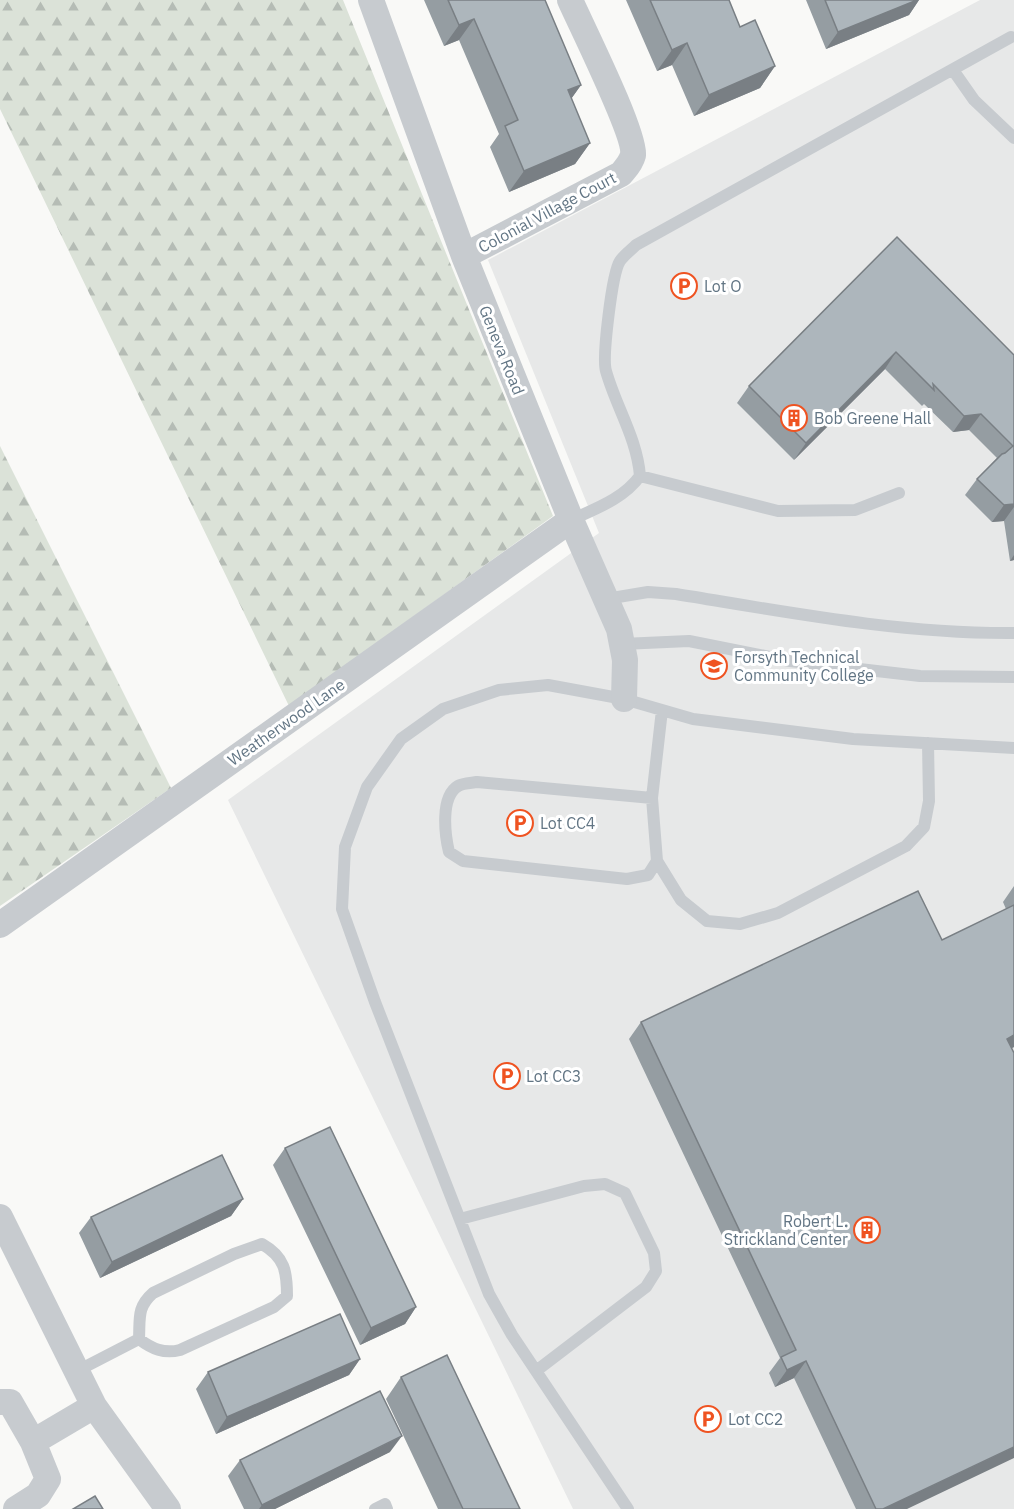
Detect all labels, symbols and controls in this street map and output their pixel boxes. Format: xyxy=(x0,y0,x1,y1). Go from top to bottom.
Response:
street label: Colonial Village Court xyxy=(475,167,619,257)
parking icon: Lot O xyxy=(669,271,699,301)
place label: Lot O xyxy=(704,276,742,296)
street label: Geneva Road xyxy=(475,302,529,398)
building icon: Bob Greene Hall xyxy=(779,403,809,433)
place label: Bob Greene Hall xyxy=(814,408,931,428)
place label: Forsyth Technical Community College xyxy=(734,647,874,685)
school or university icon: Forsyth Technical Community College xyxy=(699,651,729,681)
street label: Weatherwood Lane xyxy=(224,674,349,770)
parking icon: Lot CC4 xyxy=(505,808,535,838)
place label: Lot CC4 xyxy=(540,813,595,833)
parking icon: Lot CC3 xyxy=(492,1061,522,1091)
place label: Lot CC3 xyxy=(526,1066,581,1086)
place label: Robert L. Strickland Center xyxy=(724,1211,848,1249)
building icon: Robert L. Strickland Center xyxy=(852,1215,882,1245)
parking icon: Lot CC2 xyxy=(693,1404,723,1434)
place label: Lot CC2 xyxy=(728,1409,783,1429)

